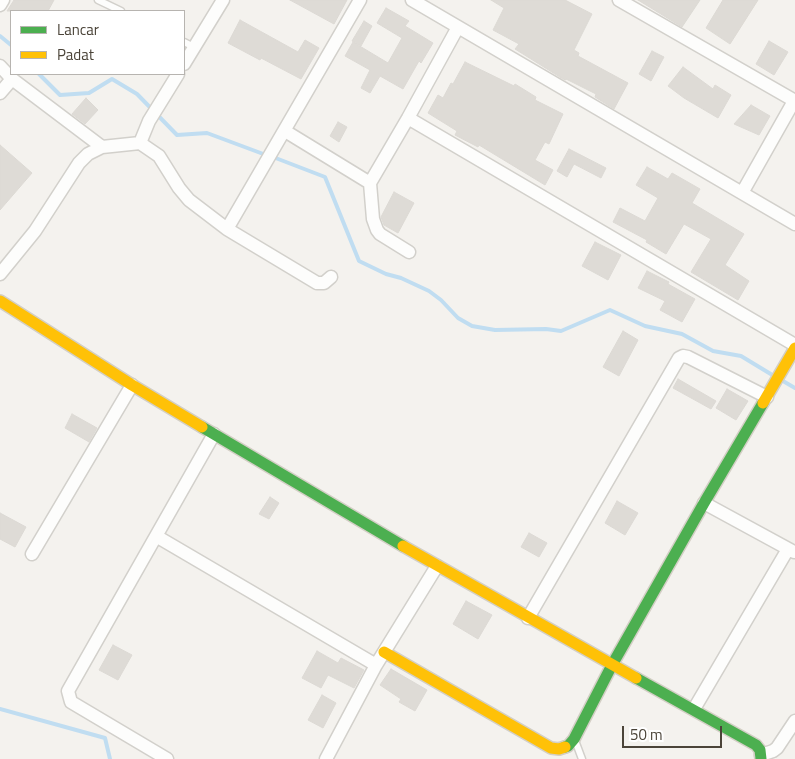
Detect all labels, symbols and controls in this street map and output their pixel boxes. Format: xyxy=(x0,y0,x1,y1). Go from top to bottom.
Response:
legend xyxy=(10,10,185,75)
text: Lancar xyxy=(57,18,99,41)
text: Padat xyxy=(57,43,94,66)
scale bar xyxy=(625,716,725,748)
text: 50 m xyxy=(630,723,663,746)

